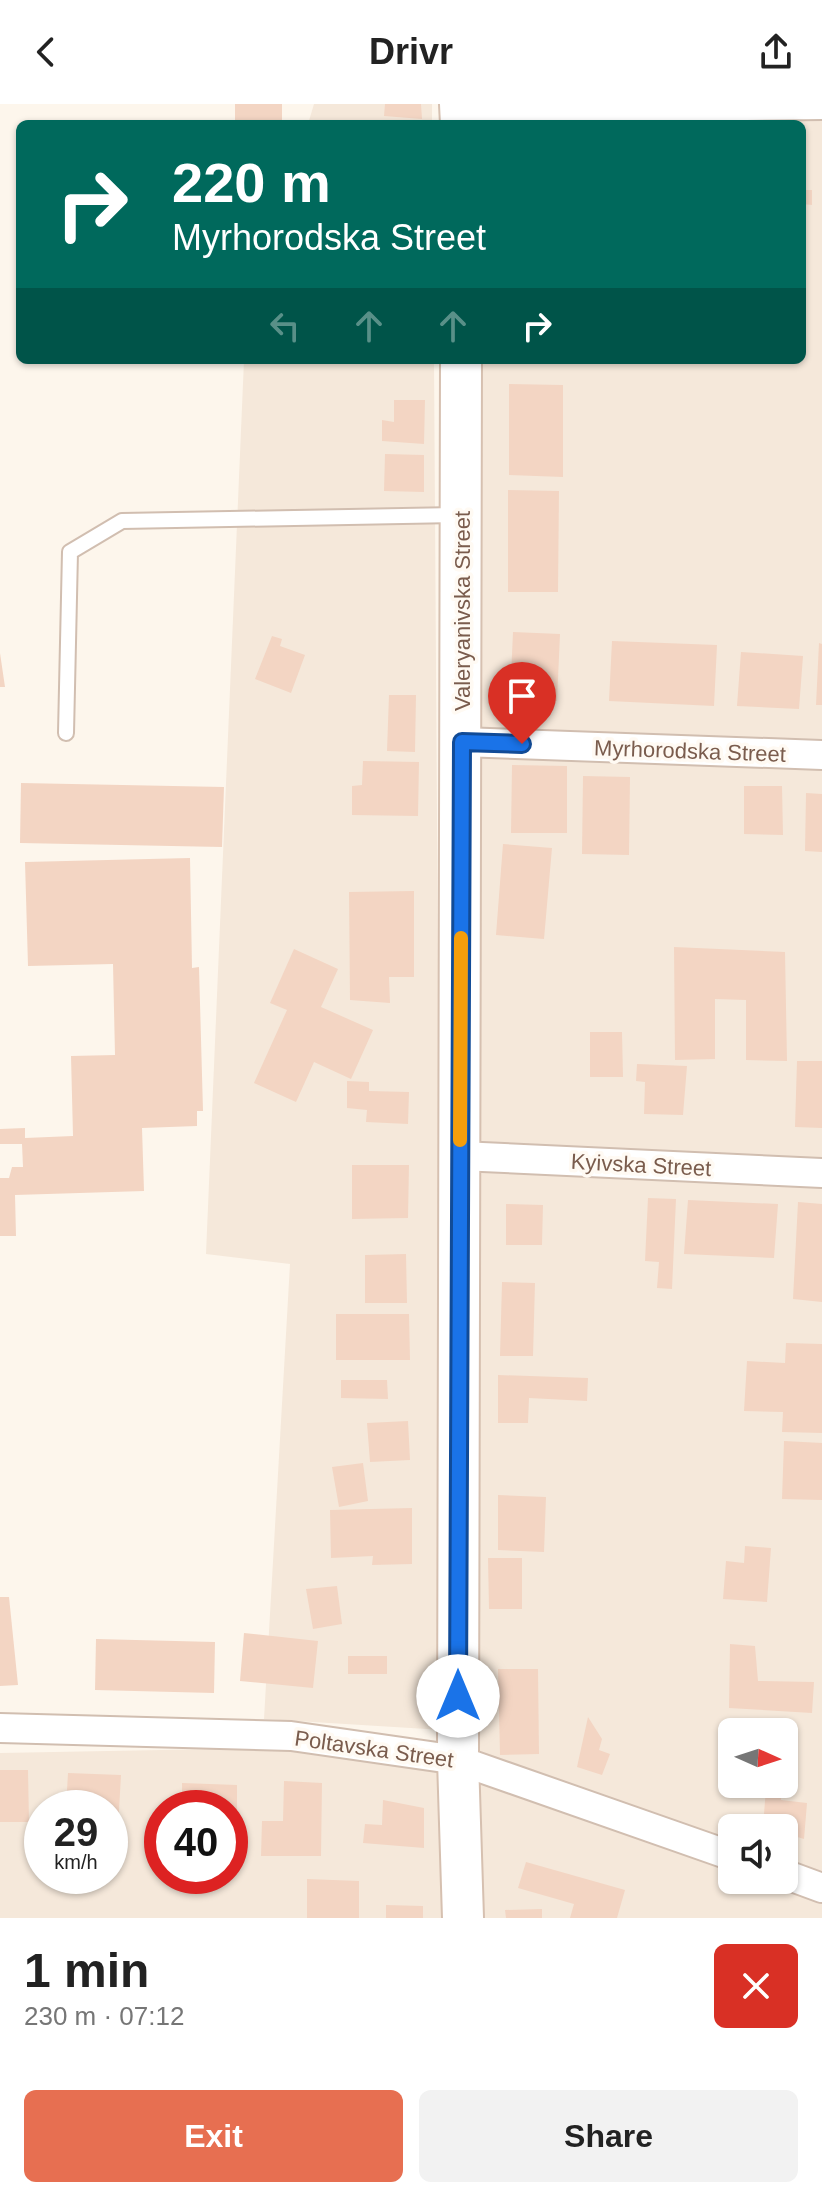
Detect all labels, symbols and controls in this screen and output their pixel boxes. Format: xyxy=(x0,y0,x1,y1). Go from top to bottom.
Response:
icon: back xyxy=(24,30,68,74)
icon: share xyxy=(754,30,798,74)
text: Drivr xyxy=(369,31,453,72)
text: 220 m xyxy=(172,151,331,214)
icon: right xyxy=(40,152,144,256)
text: Myrhorodska Street xyxy=(172,217,486,258)
icon: left xyxy=(263,304,307,348)
icon: ahead xyxy=(347,304,391,348)
icon: ahead xyxy=(431,304,475,348)
icon: right xyxy=(515,304,559,348)
street label: Valeryanivska Street xyxy=(450,511,475,711)
pin xyxy=(488,662,556,744)
icon: arrive xyxy=(500,674,544,718)
street label: Myrhorodska Street xyxy=(594,735,786,767)
street label: Kyivska Street xyxy=(570,1149,712,1181)
position arrow xyxy=(416,1654,500,1738)
north arrow xyxy=(718,1718,798,1798)
map controls xyxy=(718,1718,798,1894)
street label: Poltavska Street xyxy=(293,1725,455,1773)
speed limit sign: 40 xyxy=(144,1790,248,1894)
text: 29 xyxy=(54,1810,98,1854)
button: sound xyxy=(718,1814,798,1894)
text: km/h xyxy=(54,1851,98,1873)
text: 1 min xyxy=(24,1944,149,1997)
button: close xyxy=(714,1944,798,2028)
text: 230 m · 07:12 xyxy=(24,2001,184,2031)
button: Exit xyxy=(24,2090,403,2182)
button: Share xyxy=(419,2090,798,2182)

